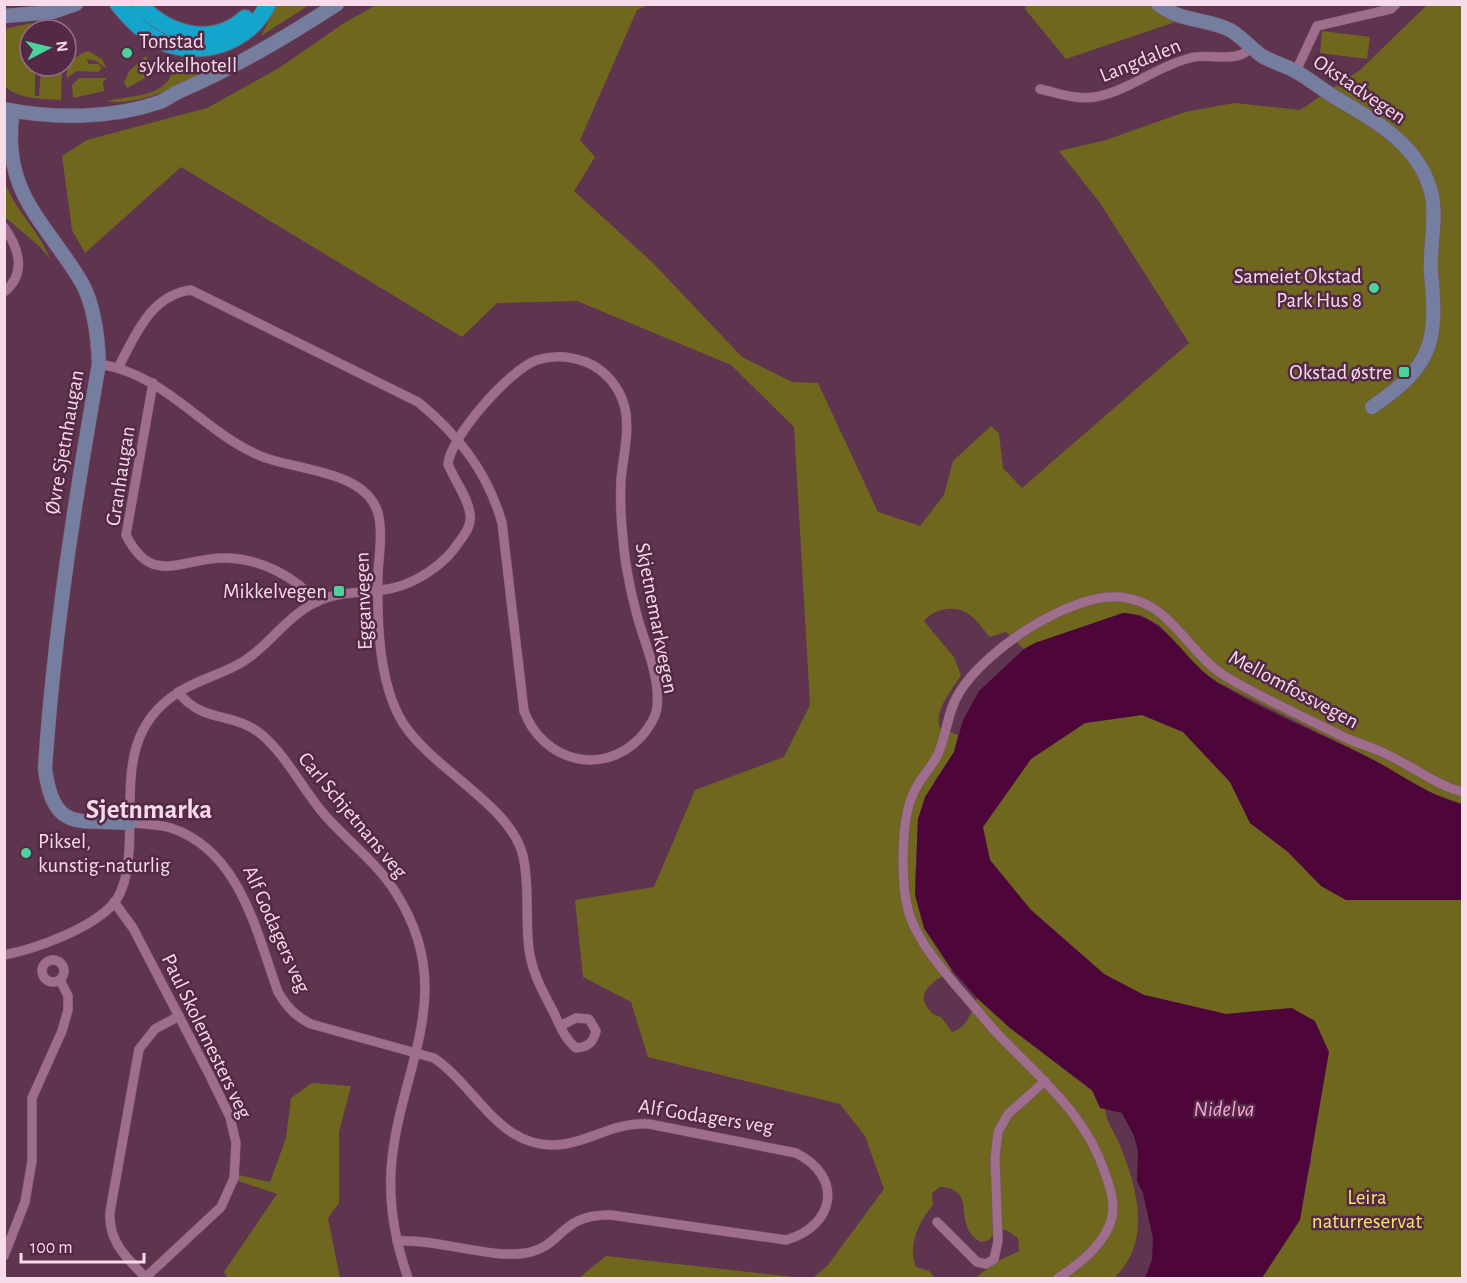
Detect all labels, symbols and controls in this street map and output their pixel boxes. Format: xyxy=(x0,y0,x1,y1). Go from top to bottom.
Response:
north arrow xyxy=(18,18,78,78)
place label: Tonstad sykkelhotell xyxy=(139,31,237,76)
street label: Langdalen xyxy=(1097,35,1184,86)
text: N xyxy=(53,40,71,53)
marker: Tonstad sykkelhotell xyxy=(120,46,134,60)
street label: Okstadvegen xyxy=(1310,51,1410,128)
place label: Sameiet Okstad Park Hus 8 xyxy=(1234,266,1362,311)
marker: Sameiet Okstad Park Hus 8 xyxy=(1367,281,1381,295)
place label: Okstad østre xyxy=(1289,362,1392,383)
marker: Okstad østre xyxy=(1397,365,1411,379)
street label: Øvre Sjetnhaugan xyxy=(41,368,88,516)
street label: Granhaugan xyxy=(102,425,139,527)
street label: Skjetnemarkvegen xyxy=(632,541,681,695)
street label: Egganvegen xyxy=(351,552,376,650)
place label: Mikkelvegen xyxy=(223,581,327,602)
marker: Mikkelvegen xyxy=(332,584,346,598)
street label: Mellomfossvegen xyxy=(1225,646,1362,732)
street label: Carl Schjetnans veg xyxy=(294,748,412,883)
district label: Sjetnmarka xyxy=(86,796,212,824)
place label: Piksel, kunstig-naturlig xyxy=(38,831,171,876)
marker: Piksel, kunstig-naturlig xyxy=(19,846,33,860)
street label: Alf Godagers veg xyxy=(239,863,314,997)
street label: Paul Skolemesters veg xyxy=(158,951,256,1122)
street label: Alf Godagers veg xyxy=(637,1095,776,1138)
water label: Nidelva xyxy=(1194,1098,1254,1120)
park label: Leira naturreservat xyxy=(1312,1187,1422,1232)
scale bar xyxy=(21,1226,144,1264)
text: 100 m xyxy=(30,1239,73,1257)

